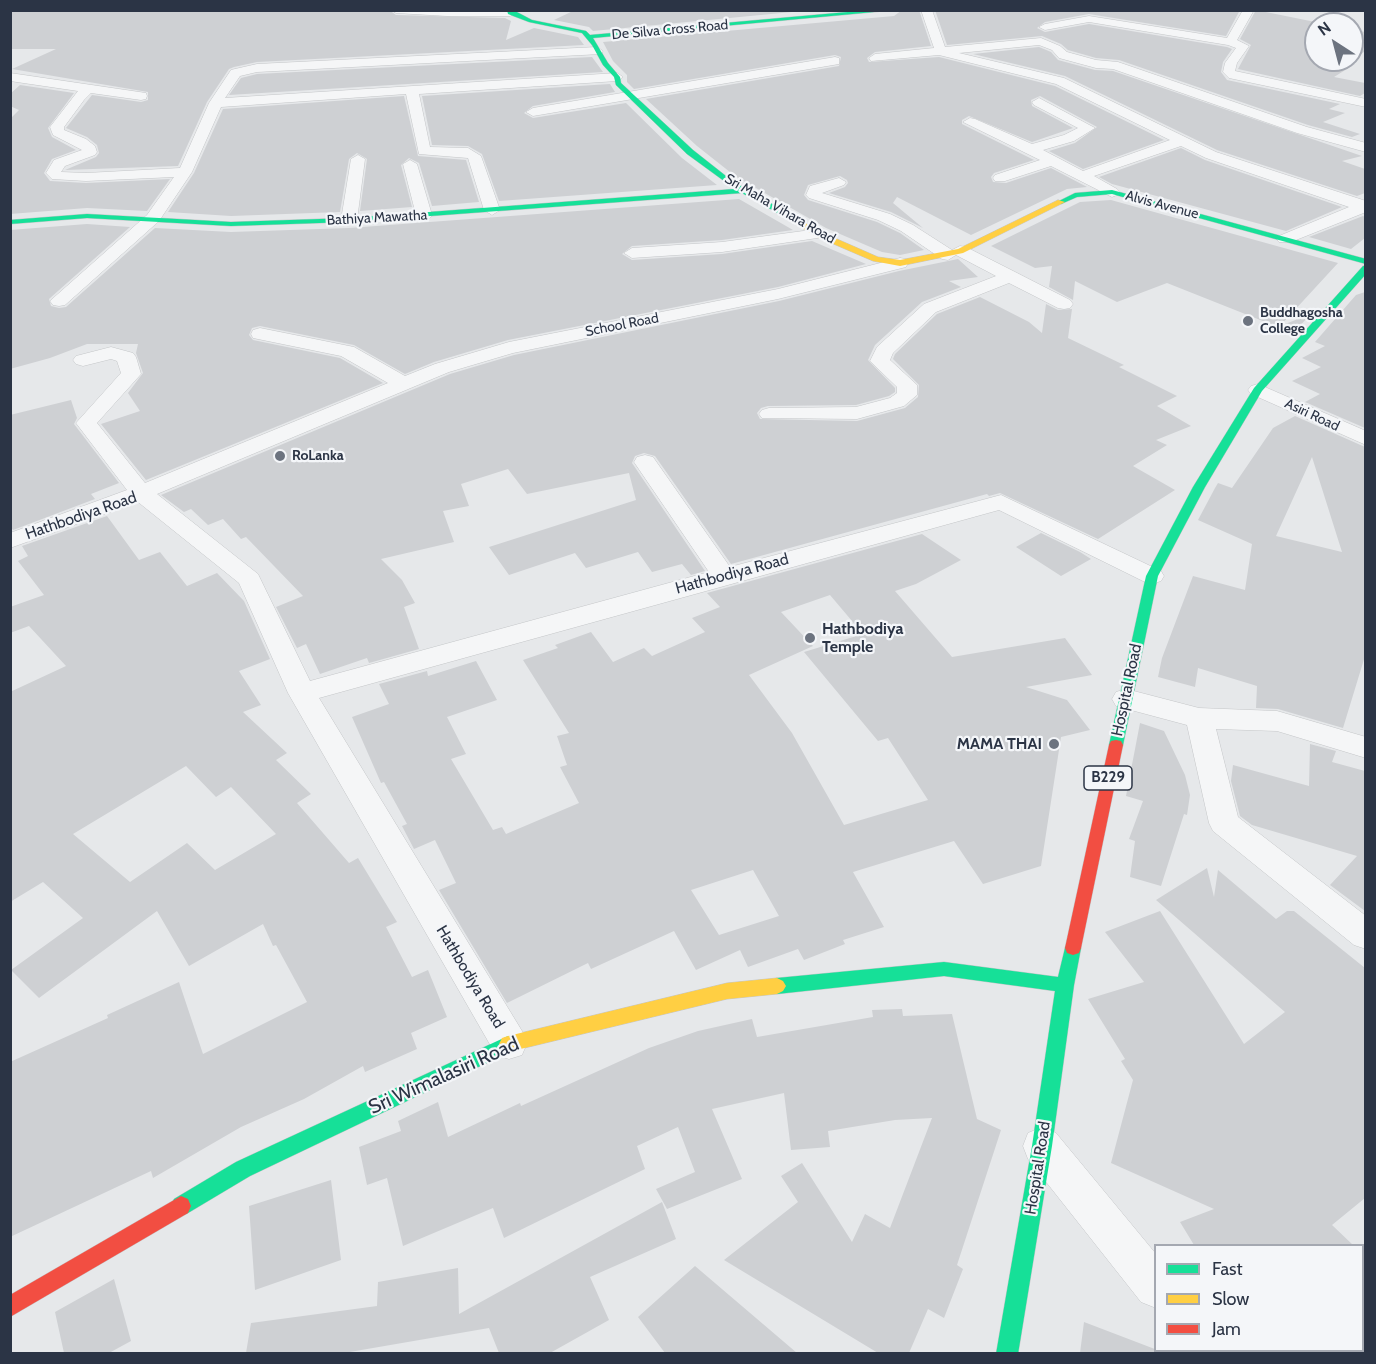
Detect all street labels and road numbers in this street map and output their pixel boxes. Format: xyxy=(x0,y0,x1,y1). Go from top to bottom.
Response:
street label: De Silva Cross Road xyxy=(611,17,729,43)
street label: Sri Maha Vihara Road xyxy=(722,170,838,248)
street label: Alvis Avenue xyxy=(1124,187,1200,223)
street label: Bathiya Mawatha xyxy=(326,207,428,229)
street label: School Road xyxy=(584,310,660,340)
street label: Asiri Road xyxy=(1282,395,1342,435)
street label: Hathbodiya Road xyxy=(23,488,139,544)
street label: Hathbodiya Road xyxy=(673,550,791,598)
street label: Hospital Road xyxy=(1108,642,1146,738)
road number: B229 xyxy=(1084,766,1132,790)
street label: Hathbodiya Road xyxy=(432,922,508,1032)
street label: Sri Wimalasiri Road xyxy=(365,1032,523,1120)
street label: Hospital Road xyxy=(1021,1120,1055,1216)

